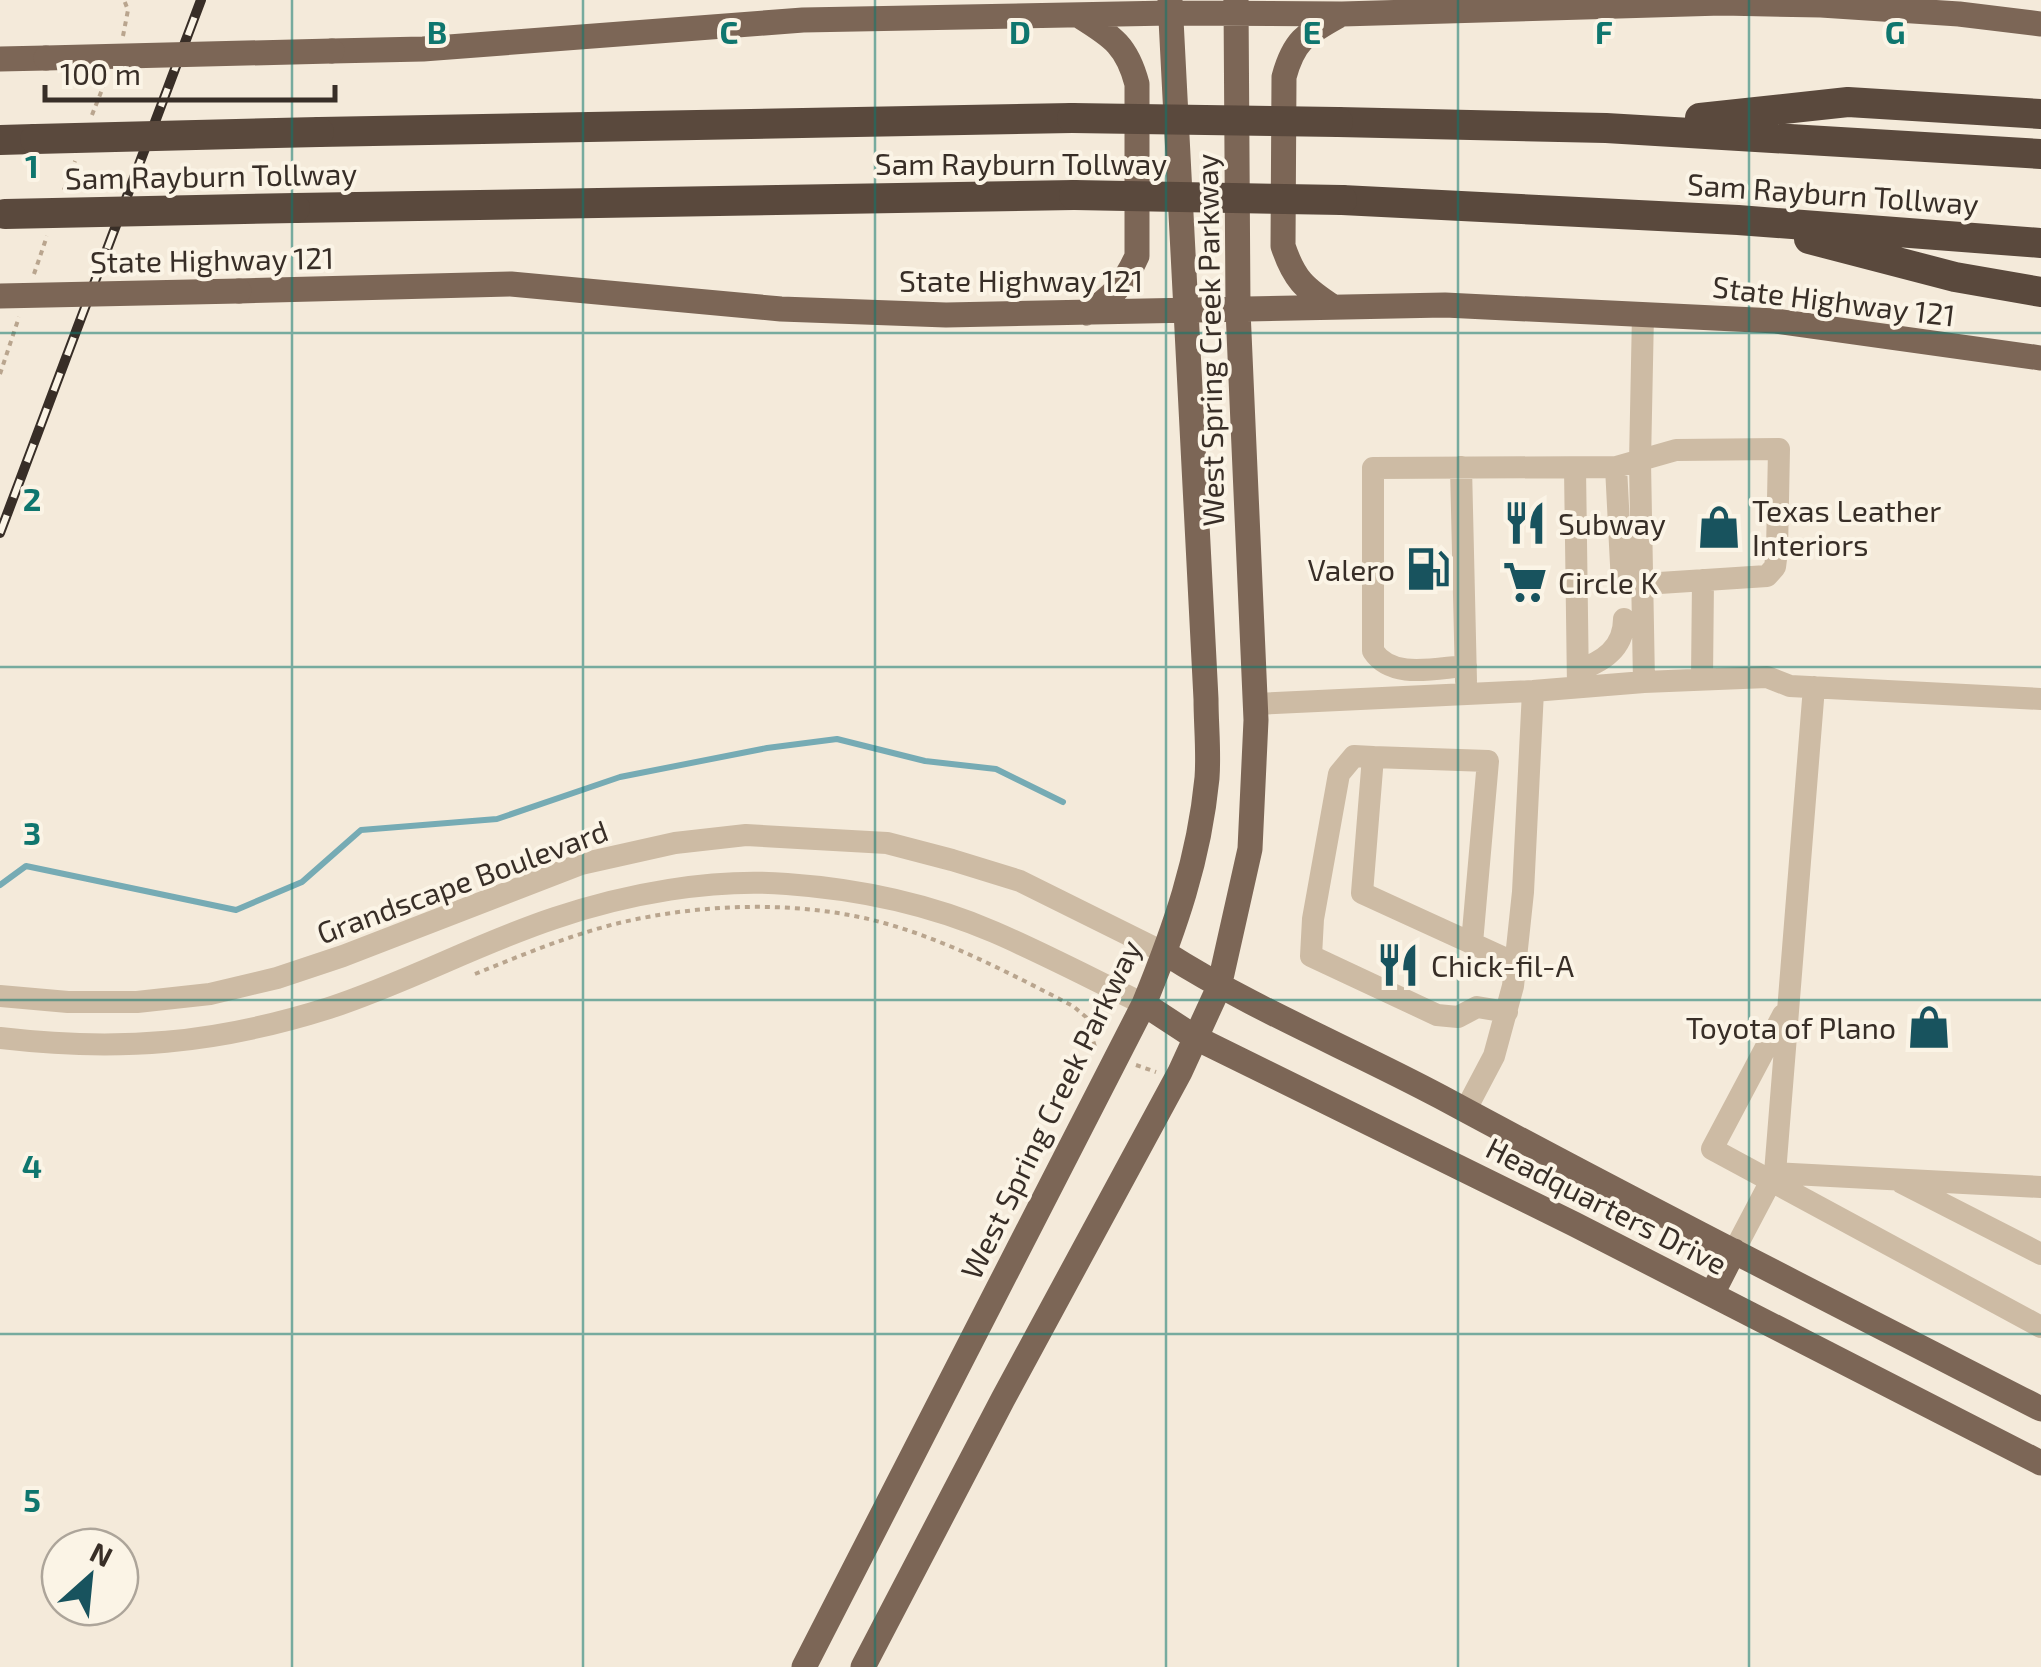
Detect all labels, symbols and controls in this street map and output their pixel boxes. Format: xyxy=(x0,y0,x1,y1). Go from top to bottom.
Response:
text: B xyxy=(427,12,447,50)
text: C xyxy=(720,12,738,50)
text: D xyxy=(1009,12,1031,50)
text: E xyxy=(1303,12,1321,50)
text: F xyxy=(1595,12,1613,50)
text: G xyxy=(1885,12,1905,50)
scale bar xyxy=(45,40,335,102)
text: 100 m xyxy=(60,55,141,91)
street label: Sam Rayburn Tollway xyxy=(875,145,1167,181)
text: 1 xyxy=(25,146,39,184)
street label: West Spring Creek Parkway xyxy=(1188,153,1230,527)
street label: Sam Rayburn Tollway xyxy=(65,154,358,196)
street label: Sam Rayburn Tollway xyxy=(1686,165,1980,221)
street label: State Highway 121 xyxy=(90,239,334,279)
street label: State Highway 121 xyxy=(899,262,1143,298)
street label: State Highway 121 xyxy=(1711,267,1957,333)
text: 2 xyxy=(23,479,41,517)
place label: Texas Leather Interiors xyxy=(1752,492,1941,562)
restaurant icon: Subway xyxy=(1501,499,1549,547)
shop icon: Texas Leather Interiors xyxy=(1695,503,1743,551)
place label: Subway xyxy=(1558,505,1666,541)
fuel station icon: Valero xyxy=(1404,545,1452,593)
place label: Valero xyxy=(1307,551,1395,587)
supermarket icon: Circle K xyxy=(1501,558,1549,606)
place label: Circle K xyxy=(1558,564,1659,600)
street label: Grandscape Boulevard xyxy=(311,812,613,950)
text: 3 xyxy=(23,813,41,851)
street label: West Spring Creek Parkway xyxy=(952,933,1148,1284)
restaurant icon: Chick-fil-A xyxy=(1374,941,1422,989)
place label: Chick-fil-A xyxy=(1431,947,1574,983)
shop icon: Toyota of Plano xyxy=(1905,1003,1953,1051)
place label: Toyota of Plano xyxy=(1686,1009,1896,1045)
street label: Headquarters Drive xyxy=(1481,1129,1733,1281)
text: 4 xyxy=(22,1146,42,1184)
text: 5 xyxy=(23,1480,41,1518)
north arrow xyxy=(40,1527,140,1627)
text: N xyxy=(85,1534,119,1574)

